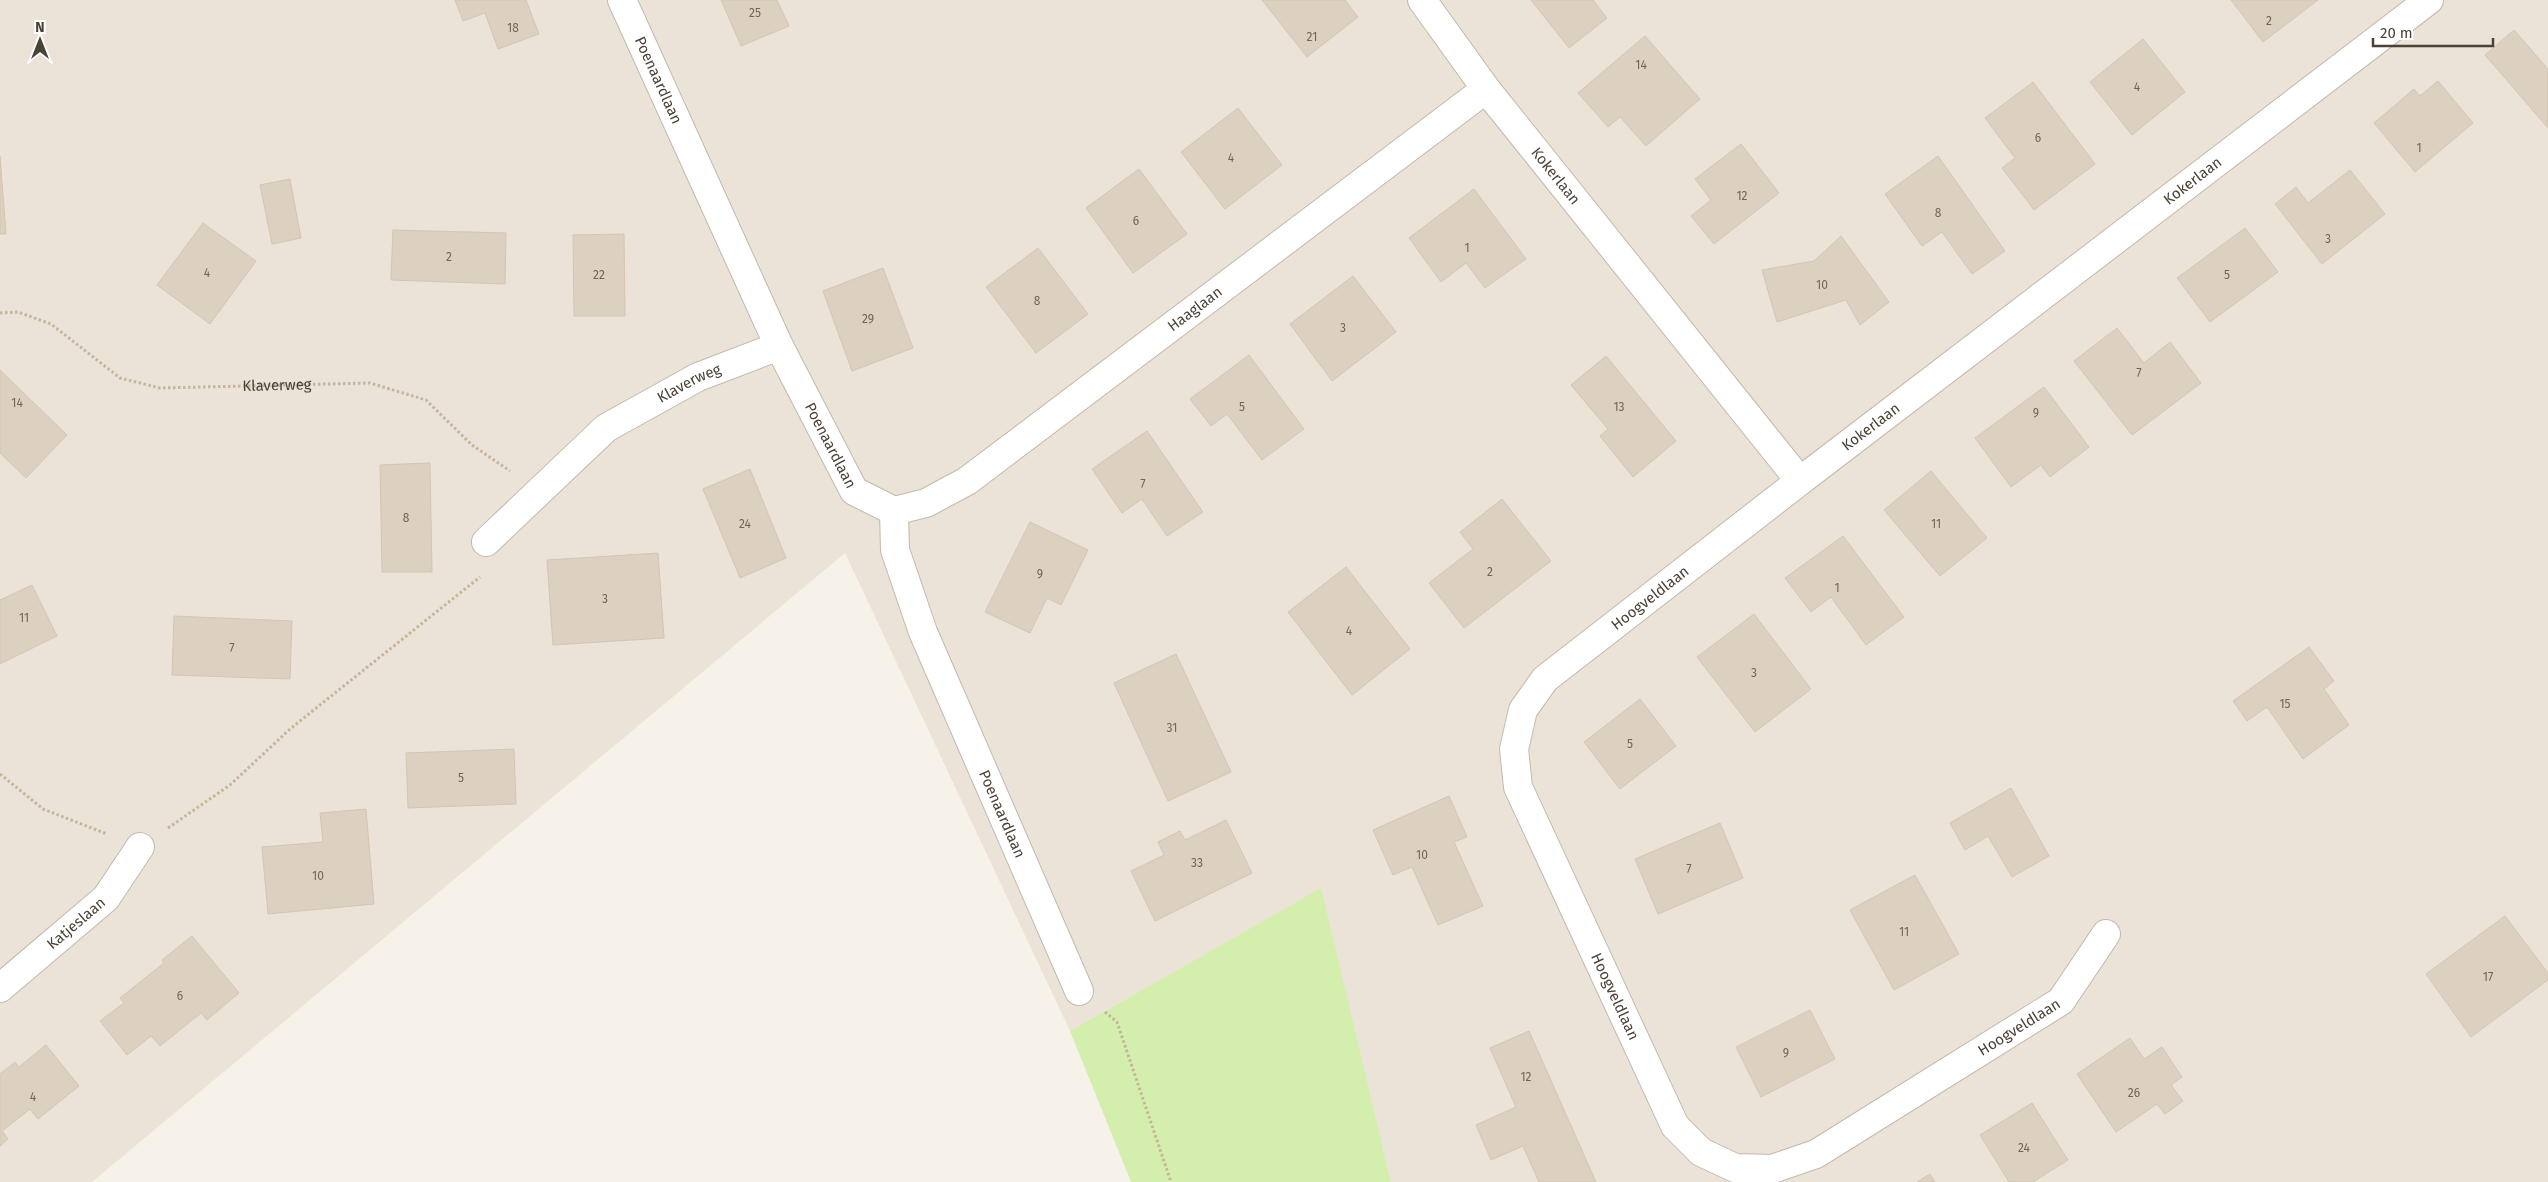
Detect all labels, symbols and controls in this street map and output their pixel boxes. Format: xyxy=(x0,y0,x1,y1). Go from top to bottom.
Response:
house number: 25 xyxy=(749,6,761,20)
house number: 2 xyxy=(2266,14,2272,28)
north arrow xyxy=(15,15,65,65)
scale bar xyxy=(2373,15,2493,47)
text: N xyxy=(35,19,45,36)
house number: 18 xyxy=(507,21,519,35)
text: 20 m xyxy=(2380,24,2413,42)
house number: 21 xyxy=(1307,30,1317,44)
street label: Poenaardlaan xyxy=(631,34,686,127)
house number: 14 xyxy=(1635,58,1647,72)
house number: 4 xyxy=(2134,80,2141,94)
house number: 6 xyxy=(2035,131,2041,145)
house number: 1 xyxy=(2416,141,2422,155)
street label: Kokerlaan xyxy=(1527,144,1584,208)
house number: 4 xyxy=(1228,151,1235,165)
street label: Kokerlaan xyxy=(2160,153,2225,209)
house number: 12 xyxy=(1736,189,1748,203)
house number: 8 xyxy=(1935,206,1942,220)
house number: 6 xyxy=(1133,214,1139,228)
house number: 3 xyxy=(2325,232,2331,246)
house number: 1 xyxy=(1464,241,1470,255)
house number: 2 xyxy=(446,250,452,264)
house number: 4 xyxy=(204,266,211,280)
house number: 22 xyxy=(593,268,605,282)
house number: 5 xyxy=(2224,268,2230,282)
house number: 10 xyxy=(1816,278,1828,292)
street label: Haaglaan xyxy=(1164,283,1226,335)
house number: 8 xyxy=(1034,294,1041,308)
house number: 29 xyxy=(862,312,874,326)
house number: 3 xyxy=(1340,321,1346,335)
street label: Klaverweg xyxy=(654,360,724,407)
house number: 7 xyxy=(2136,366,2142,380)
street label: Klaverweg xyxy=(242,375,312,395)
house number: 14 xyxy=(11,396,23,410)
street label: Kokerlaan xyxy=(1838,399,1903,455)
street label: Poenaardlaan xyxy=(801,400,860,491)
house number: 5 xyxy=(1239,400,1245,414)
house number: 13 xyxy=(1613,400,1625,414)
house number: 9 xyxy=(2033,406,2039,420)
house number: 7 xyxy=(1140,477,1146,491)
house number: 8 xyxy=(403,511,410,525)
house number: 24 xyxy=(739,517,752,531)
house number: 11 xyxy=(1931,517,1941,531)
street label: Hoogveldlaan xyxy=(1608,562,1692,634)
house number: 2 xyxy=(1487,565,1493,579)
house number: 9 xyxy=(1037,567,1043,581)
house number: 1 xyxy=(1834,581,1840,595)
house number: 3 xyxy=(602,592,608,606)
house number: 11 xyxy=(19,611,29,625)
house number: 4 xyxy=(1346,624,1353,638)
house number: 7 xyxy=(229,641,235,655)
house number: 3 xyxy=(1751,666,1757,680)
house number: 15 xyxy=(2279,697,2291,711)
house number: 31 xyxy=(1167,721,1177,735)
house number: 5 xyxy=(1627,737,1633,751)
street label: Poenaardlaan xyxy=(975,767,1029,861)
house number: 5 xyxy=(458,771,464,785)
house number: 10 xyxy=(1416,848,1428,862)
house number: 33 xyxy=(1191,856,1203,870)
house number: 7 xyxy=(1686,862,1692,876)
house number: 10 xyxy=(312,869,324,883)
street label: Katjeslaan xyxy=(43,893,109,953)
house number: 11 xyxy=(1899,925,1909,939)
street label: Hoogveldlaan xyxy=(1587,950,1643,1043)
house number: 17 xyxy=(2483,970,2493,984)
house number: 6 xyxy=(177,989,183,1003)
street label: Hoogveldlaan xyxy=(1975,995,2064,1060)
house number: 9 xyxy=(1783,1046,1789,1060)
house number: 12 xyxy=(1520,1070,1532,1084)
house number: 26 xyxy=(2128,1086,2140,1100)
house number: 4 xyxy=(30,1090,37,1104)
house number: 24 xyxy=(2018,1141,2031,1155)

